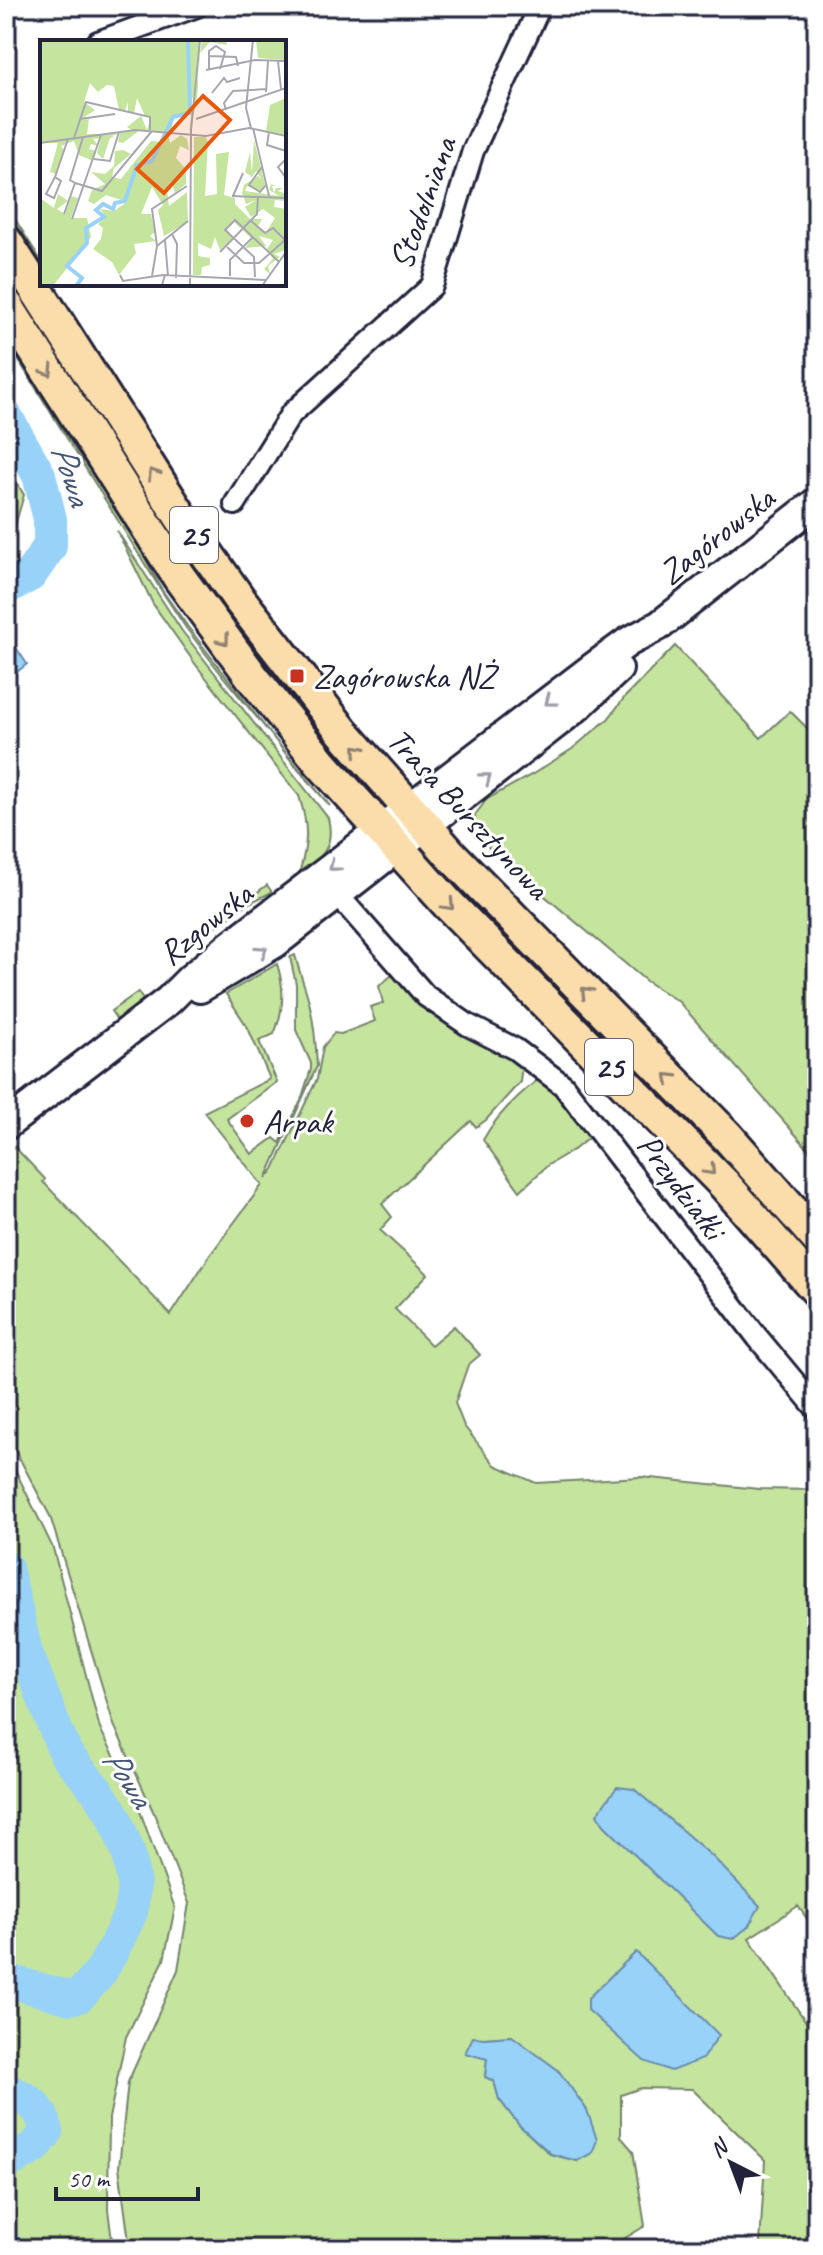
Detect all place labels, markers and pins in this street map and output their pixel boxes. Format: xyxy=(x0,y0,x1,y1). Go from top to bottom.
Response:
place label: Zagórowska NŻ xyxy=(313,655,500,698)
marker: Zagórowska NŻ xyxy=(288,667,306,685)
place label: Arpak xyxy=(263,1100,335,1143)
marker: Arpak xyxy=(238,1112,256,1130)

